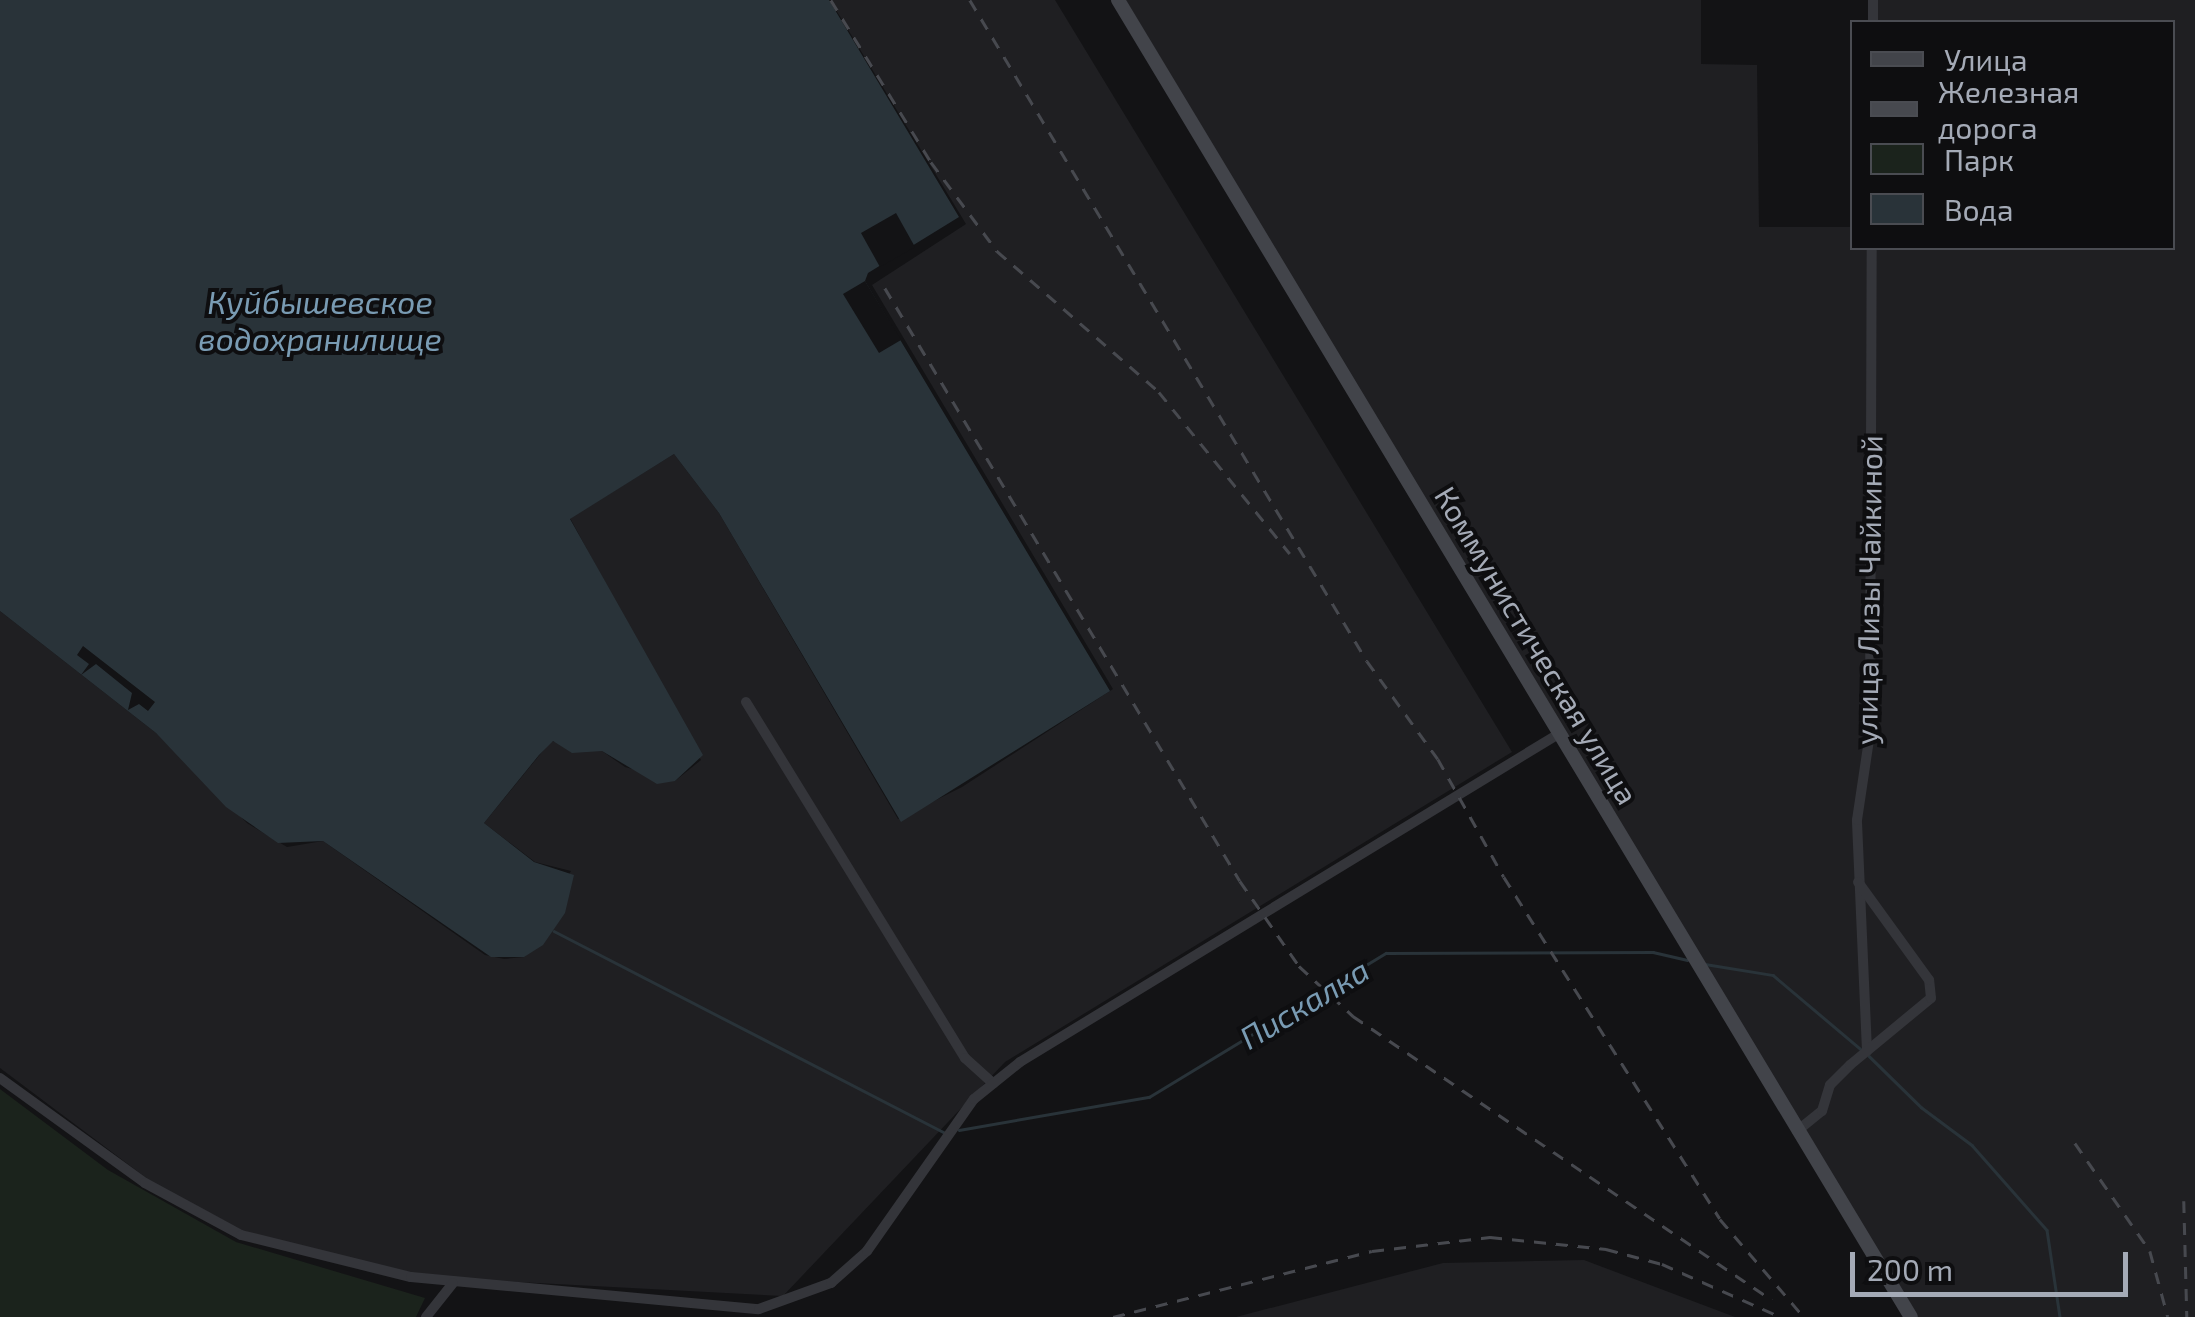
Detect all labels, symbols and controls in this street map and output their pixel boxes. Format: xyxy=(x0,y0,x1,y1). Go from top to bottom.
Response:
legend xyxy=(1850,20,2175,250)
text: Улица xyxy=(1944,41,2028,77)
text: Железная дорога xyxy=(1938,73,2079,145)
text: Парк xyxy=(1944,141,2014,177)
text: Вода xyxy=(1944,191,2014,227)
water label: Куйбышевское водохранилище xyxy=(198,283,442,358)
street label: улица Лизы Чайкиной xyxy=(1847,435,1889,745)
street label: Коммунистическая улица xyxy=(1428,480,1646,810)
water label: Пискалка xyxy=(1232,950,1376,1056)
scale bar xyxy=(1855,1232,2132,1294)
text: 200 m xyxy=(1867,1251,1953,1287)

